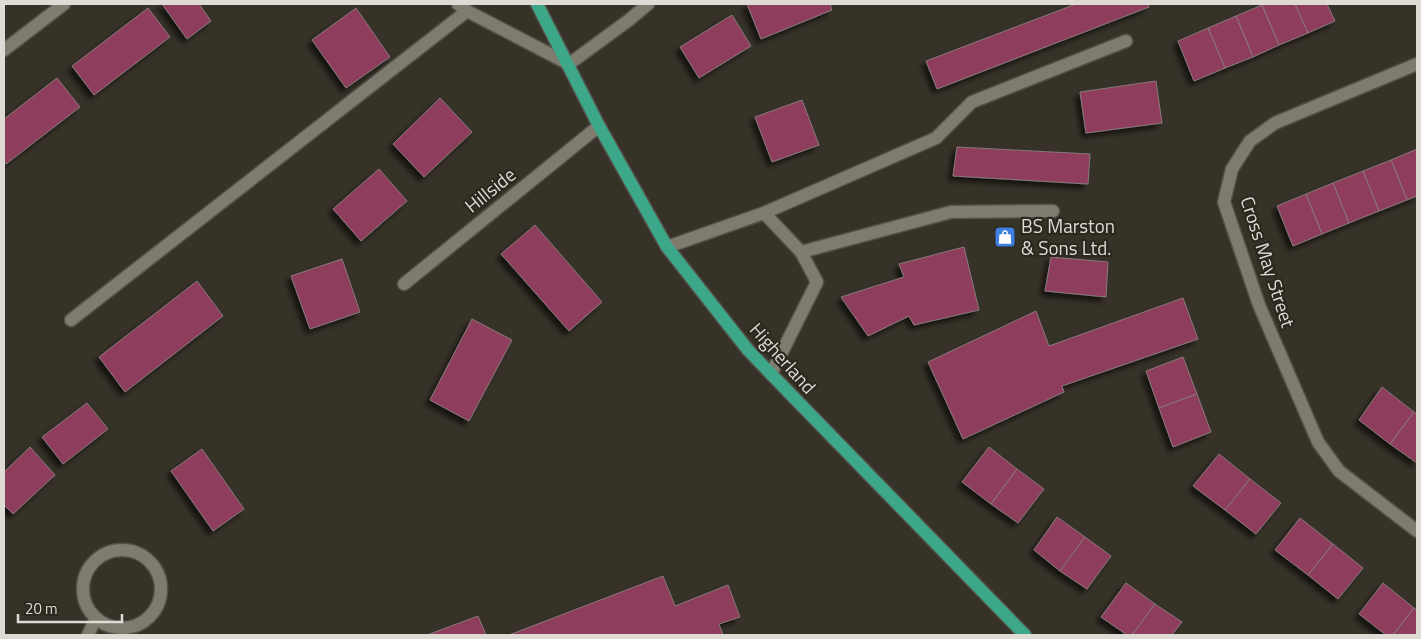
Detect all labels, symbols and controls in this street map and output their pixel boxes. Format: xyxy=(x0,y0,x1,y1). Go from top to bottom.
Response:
street label: Hillside xyxy=(458,160,522,219)
street label: Cross May Street xyxy=(1234,193,1303,331)
place label: BS Marston & Sons Ltd. xyxy=(1021,211,1115,262)
shop icon: BS Marston & Sons Ltd. xyxy=(993,225,1017,249)
street label: Higherland xyxy=(743,316,823,400)
scale bar xyxy=(18,592,121,624)
text: 20 m xyxy=(25,597,58,620)

